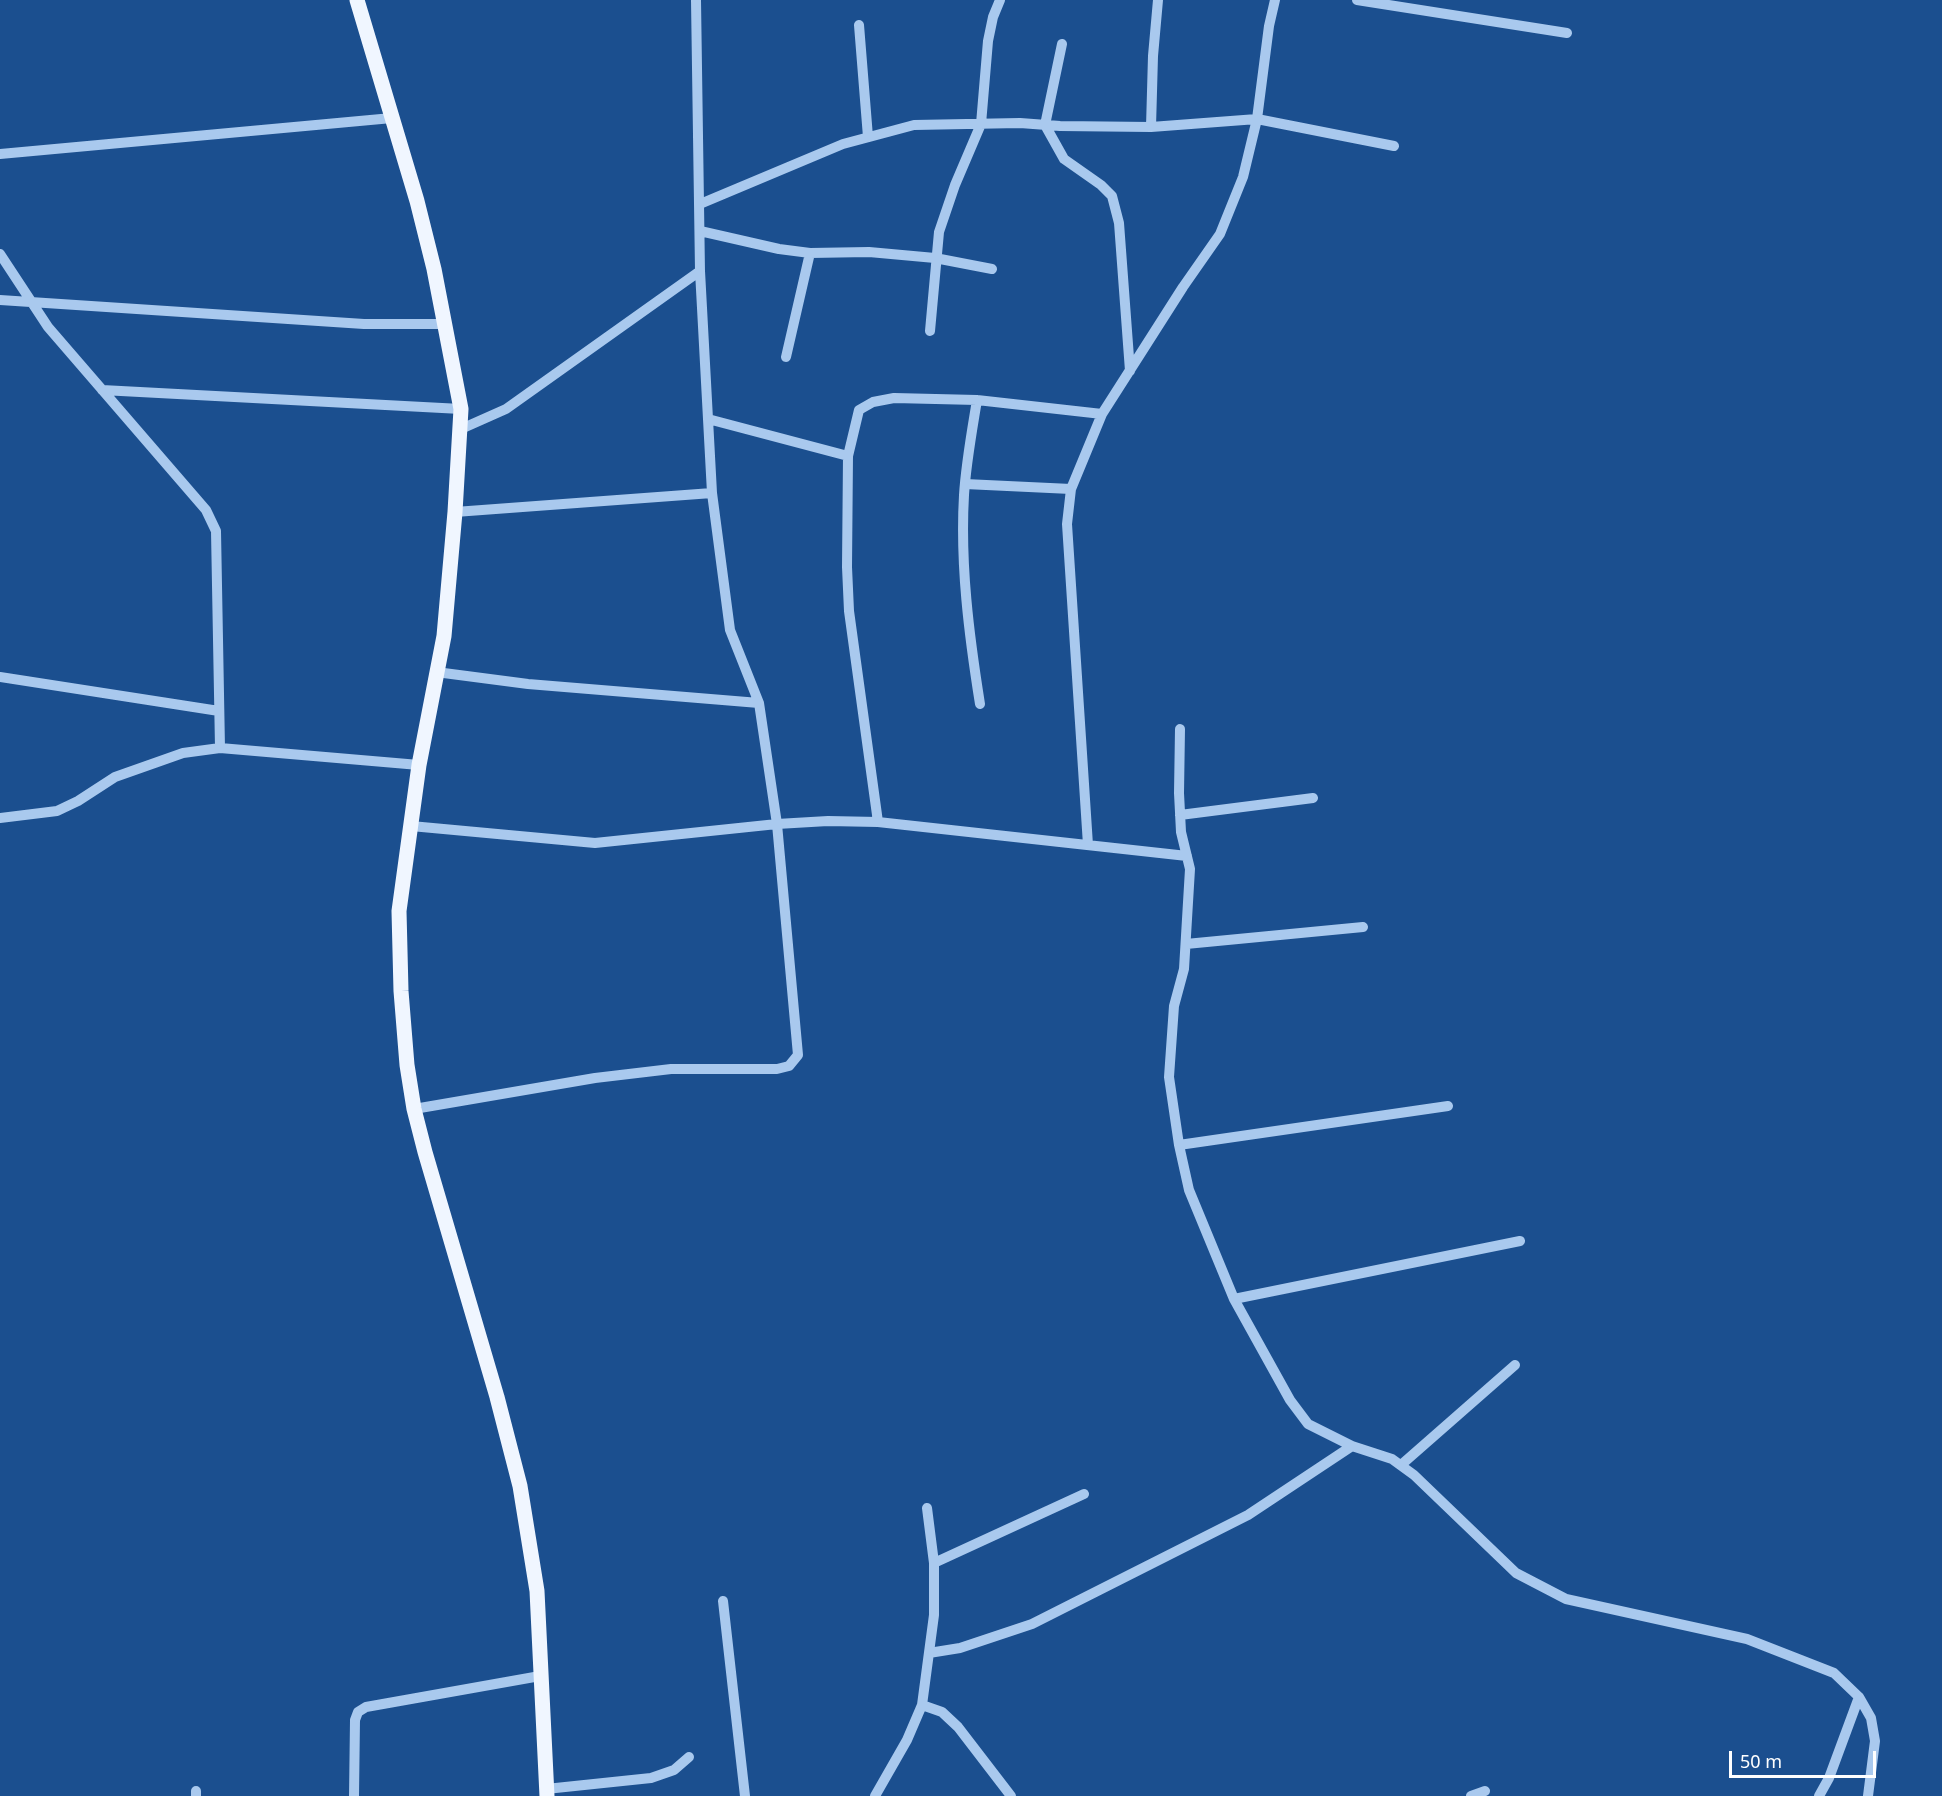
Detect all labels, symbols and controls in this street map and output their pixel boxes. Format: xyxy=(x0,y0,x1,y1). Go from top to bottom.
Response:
scale bar xyxy=(1732,1739,1879,1777)
text: 50 m xyxy=(1740,1749,1782,1773)

